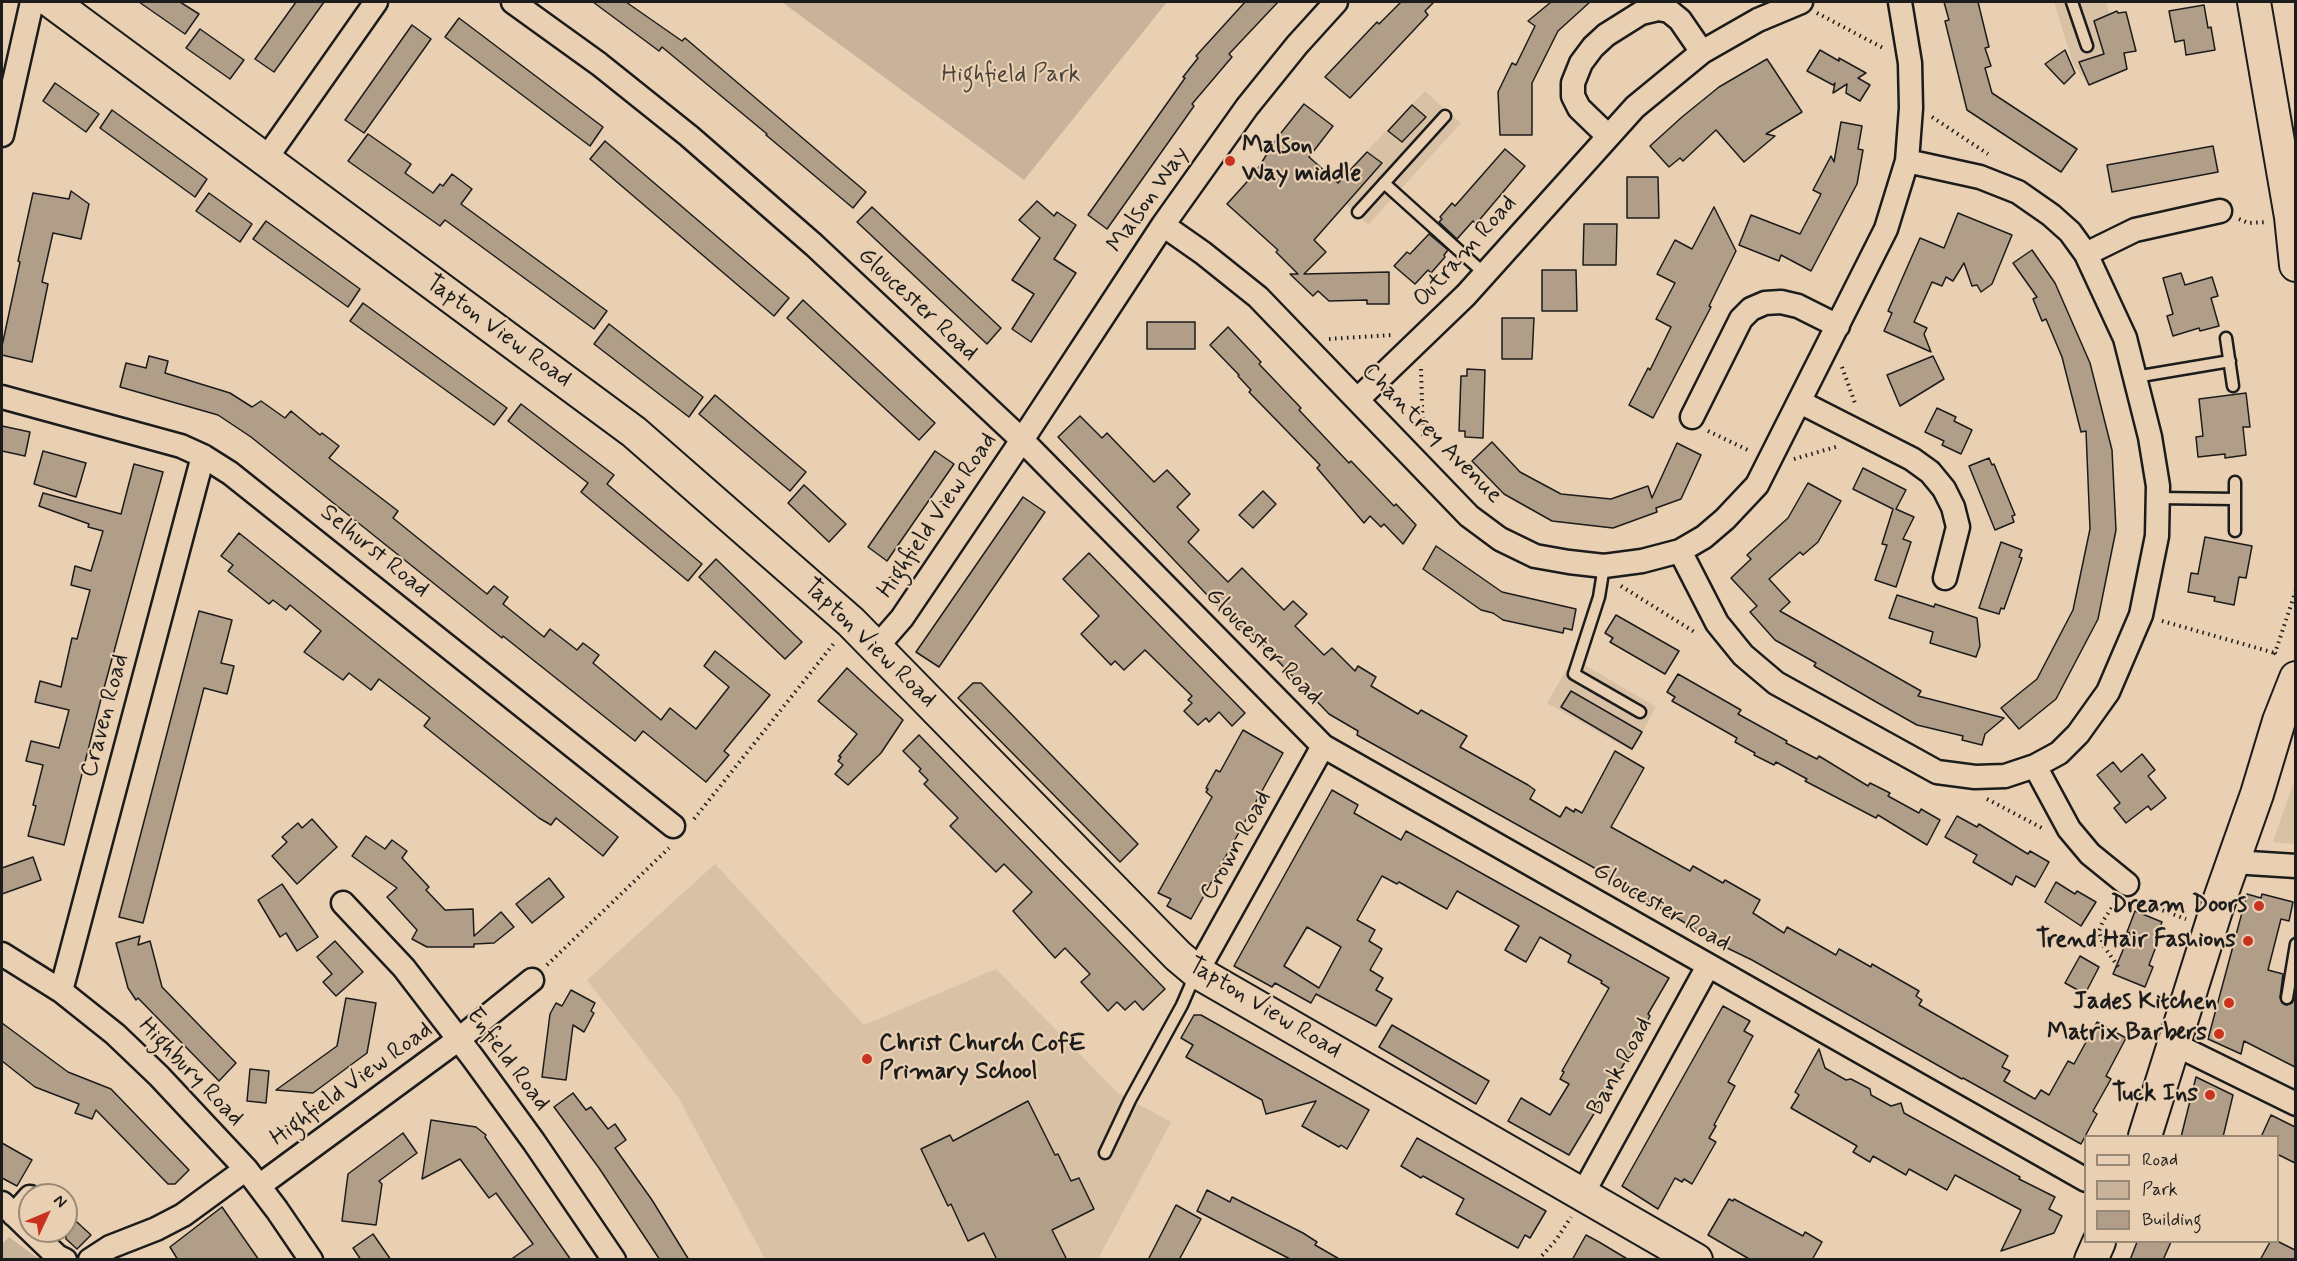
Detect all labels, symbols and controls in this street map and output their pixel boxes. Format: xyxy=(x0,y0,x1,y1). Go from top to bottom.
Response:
park label: Highfield Park xyxy=(941,62,1081,90)
place label: Malson Way middle xyxy=(1242,133,1361,189)
street label: Malson Way xyxy=(1102,141,1196,259)
marker: Malson Way middle xyxy=(1223,154,1237,168)
street label: Outram Road xyxy=(1408,190,1524,314)
street label: Gloucester Road xyxy=(851,242,983,368)
street label: Tapton View Road xyxy=(419,269,577,395)
street label: Chantrey Avenue xyxy=(1354,357,1508,511)
street label: Highfield View Road xyxy=(872,428,1004,604)
street label: Selhurst Road xyxy=(314,499,434,605)
street label: Tapton View Road xyxy=(796,573,942,715)
street label: Gloucester Road xyxy=(1198,582,1328,712)
street label: Craven Road xyxy=(76,651,136,781)
street label: Crown Road xyxy=(1195,786,1279,906)
street label: Gloucester Road xyxy=(1587,857,1735,959)
place label: Dream Doors xyxy=(2111,892,2247,920)
marker: Dream Doors xyxy=(2252,899,2266,913)
place label: Trend Hair Fashions xyxy=(2036,927,2236,955)
marker: Trend Hair Fashions xyxy=(2241,934,2255,948)
street label: Tapton View Road xyxy=(1182,952,1346,1066)
place label: Jades Kitchen xyxy=(2073,989,2217,1017)
marker: Jades Kitchen xyxy=(2222,996,2236,1010)
street label: Enfield Road xyxy=(459,1002,555,1118)
street label: Highbury Road xyxy=(131,1013,249,1133)
street label: Bank Road xyxy=(1582,1013,1660,1121)
street label: Highfield View Road xyxy=(265,1017,439,1153)
place label: Matrix Barbers xyxy=(2047,1020,2207,1048)
marker: Matrix Barbers xyxy=(2212,1027,2226,1041)
place label: Christ Church CofE Primary School xyxy=(879,1031,1086,1087)
marker: Christ Church CofE Primary School xyxy=(860,1052,874,1066)
place label: Tuck Ins xyxy=(2112,1081,2198,1109)
marker: Tuck Ins xyxy=(2203,1088,2217,1102)
legend xyxy=(2084,1135,2279,1243)
text: Road xyxy=(2142,1148,2178,1172)
text: Park xyxy=(2142,1178,2178,1202)
north arrow xyxy=(18,1183,78,1243)
text: N xyxy=(49,1190,71,1213)
text: Building xyxy=(2142,1208,2202,1232)

